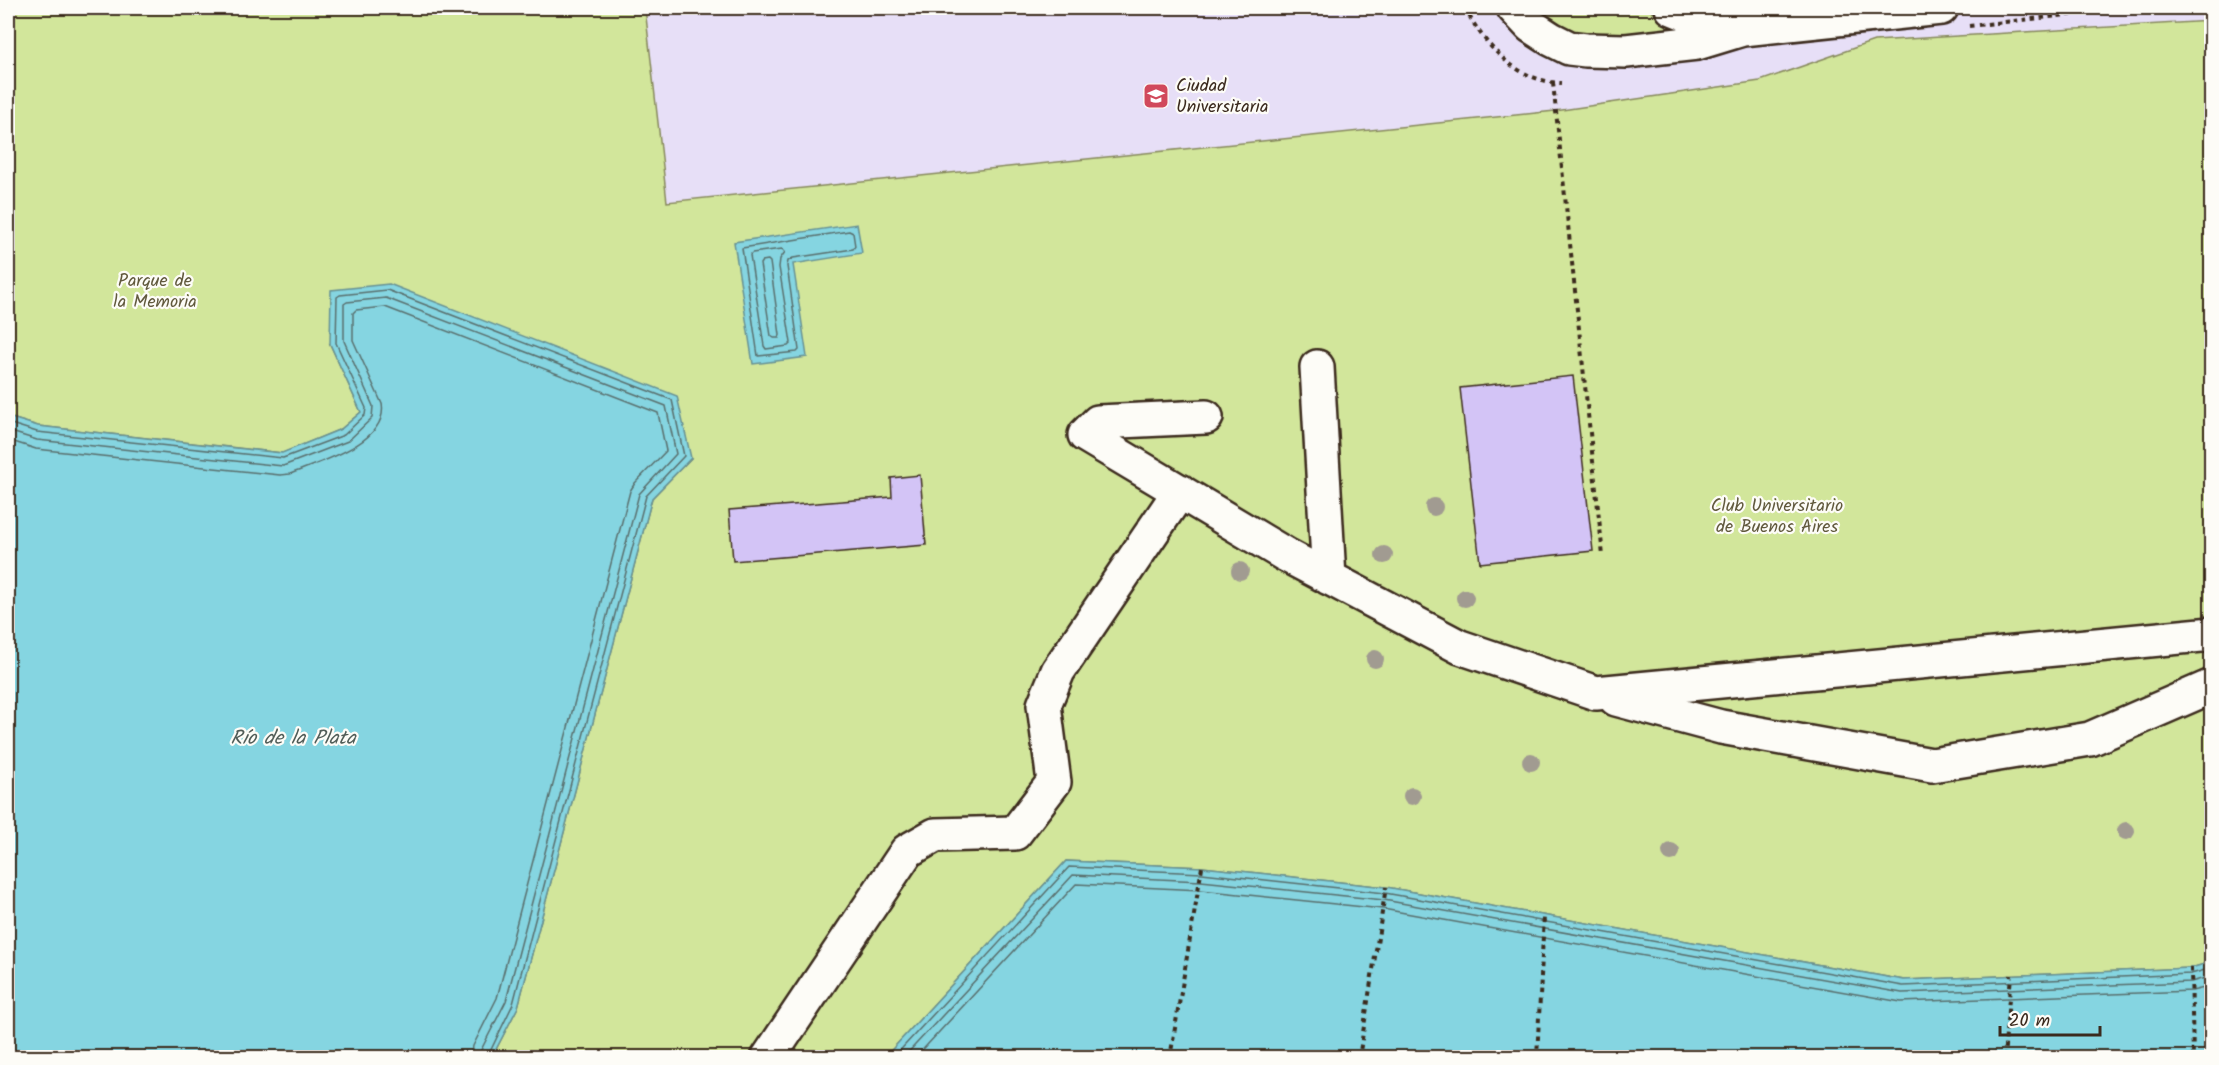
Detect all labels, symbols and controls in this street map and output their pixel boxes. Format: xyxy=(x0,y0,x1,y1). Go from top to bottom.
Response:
place label: Ciudad Universitaria xyxy=(1176,72,1268,122)
school or university icon: Ciudad Universitaria xyxy=(1141,81,1171,111)
park label: Parque de la Memoria xyxy=(113,267,197,317)
park label: Club Universitario de Buenos Aires xyxy=(1711,492,1843,542)
water label: Río de la Plata xyxy=(230,723,357,755)
scale bar xyxy=(2000,999,2100,1037)
text: 20 m xyxy=(2009,1007,2050,1036)

